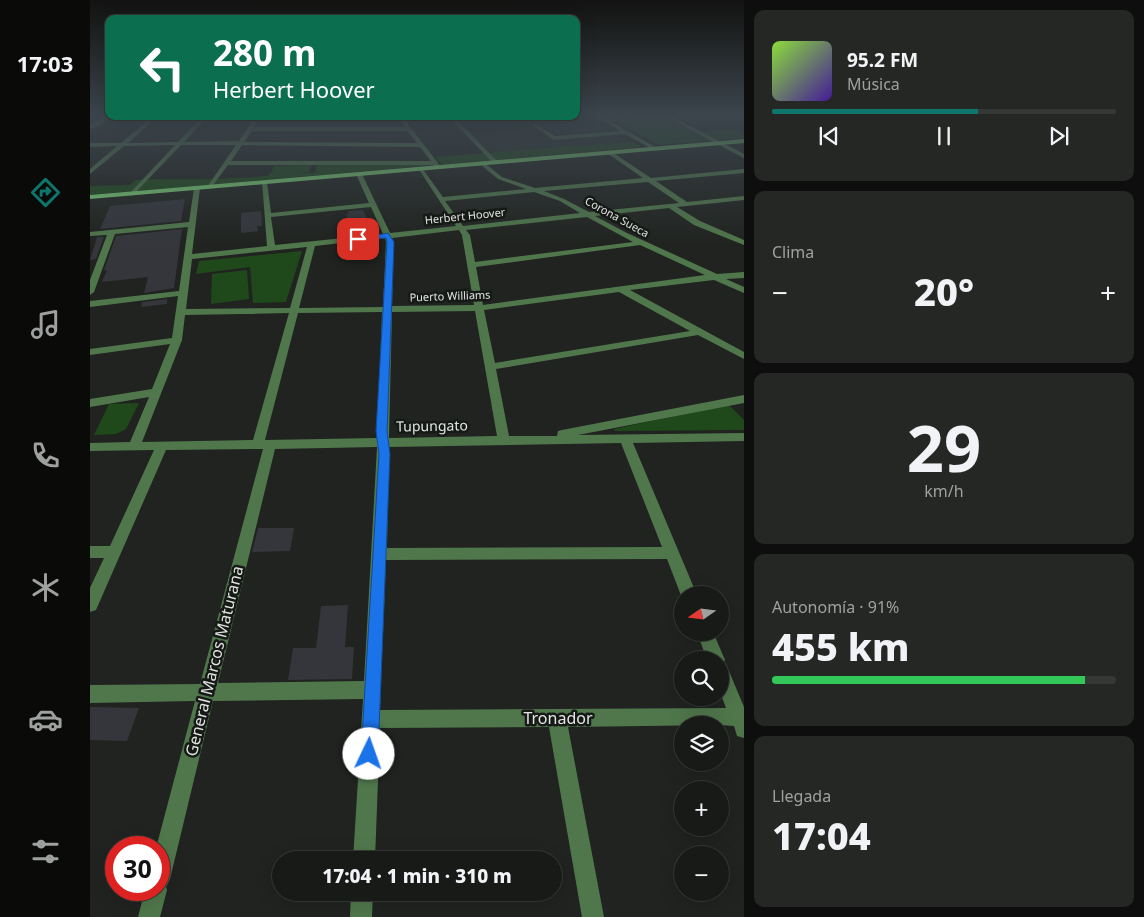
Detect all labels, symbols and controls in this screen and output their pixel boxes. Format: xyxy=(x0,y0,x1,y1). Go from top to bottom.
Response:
text: 280 m xyxy=(213,29,316,76)
icon: left xyxy=(130,35,195,100)
text: 95.2 FM xyxy=(847,47,918,73)
text: 17:03 xyxy=(17,48,73,78)
text: Música xyxy=(847,73,900,95)
text: Herbert Hoover xyxy=(213,74,375,104)
icon: previous xyxy=(815,122,843,150)
icon: pause xyxy=(930,122,958,150)
icon: next xyxy=(1045,122,1073,150)
icon: directions xyxy=(28,175,63,210)
street label: Corona Sueca xyxy=(583,193,652,240)
street label: Herbert Hoover xyxy=(424,204,506,227)
pin xyxy=(337,218,379,260)
icon: arrive xyxy=(344,225,372,253)
text: Clima xyxy=(772,241,814,263)
text: 20° xyxy=(914,265,974,317)
text: − xyxy=(772,273,788,311)
text: + xyxy=(1100,273,1116,311)
street label: Puerto Williams xyxy=(409,287,491,304)
icon: music xyxy=(28,307,63,342)
text: 29 xyxy=(907,403,981,491)
street label: Tupungato xyxy=(396,415,468,436)
icon: phone xyxy=(28,438,63,473)
text: km/h xyxy=(924,480,964,502)
street label: General Marcos Maturana xyxy=(180,564,248,758)
icon: climate xyxy=(28,570,63,605)
north arrow xyxy=(674,586,729,641)
map controls xyxy=(674,586,729,901)
text: Autonomía · 91% xyxy=(772,596,899,618)
text: 455 km xyxy=(772,620,910,672)
button: search xyxy=(674,651,729,706)
icon: car xyxy=(28,702,63,737)
street label: Tronador xyxy=(523,707,593,729)
button: layers xyxy=(674,716,729,771)
position arrow xyxy=(342,727,394,779)
button: + xyxy=(674,781,729,836)
text: Llegada xyxy=(772,785,831,807)
text: 17:04 xyxy=(772,809,871,861)
icon: filters xyxy=(28,834,63,869)
speed limit sign: 30 xyxy=(105,836,170,901)
button: − xyxy=(674,846,729,901)
text: 17:04 · 1 min · 310 m xyxy=(322,863,512,889)

